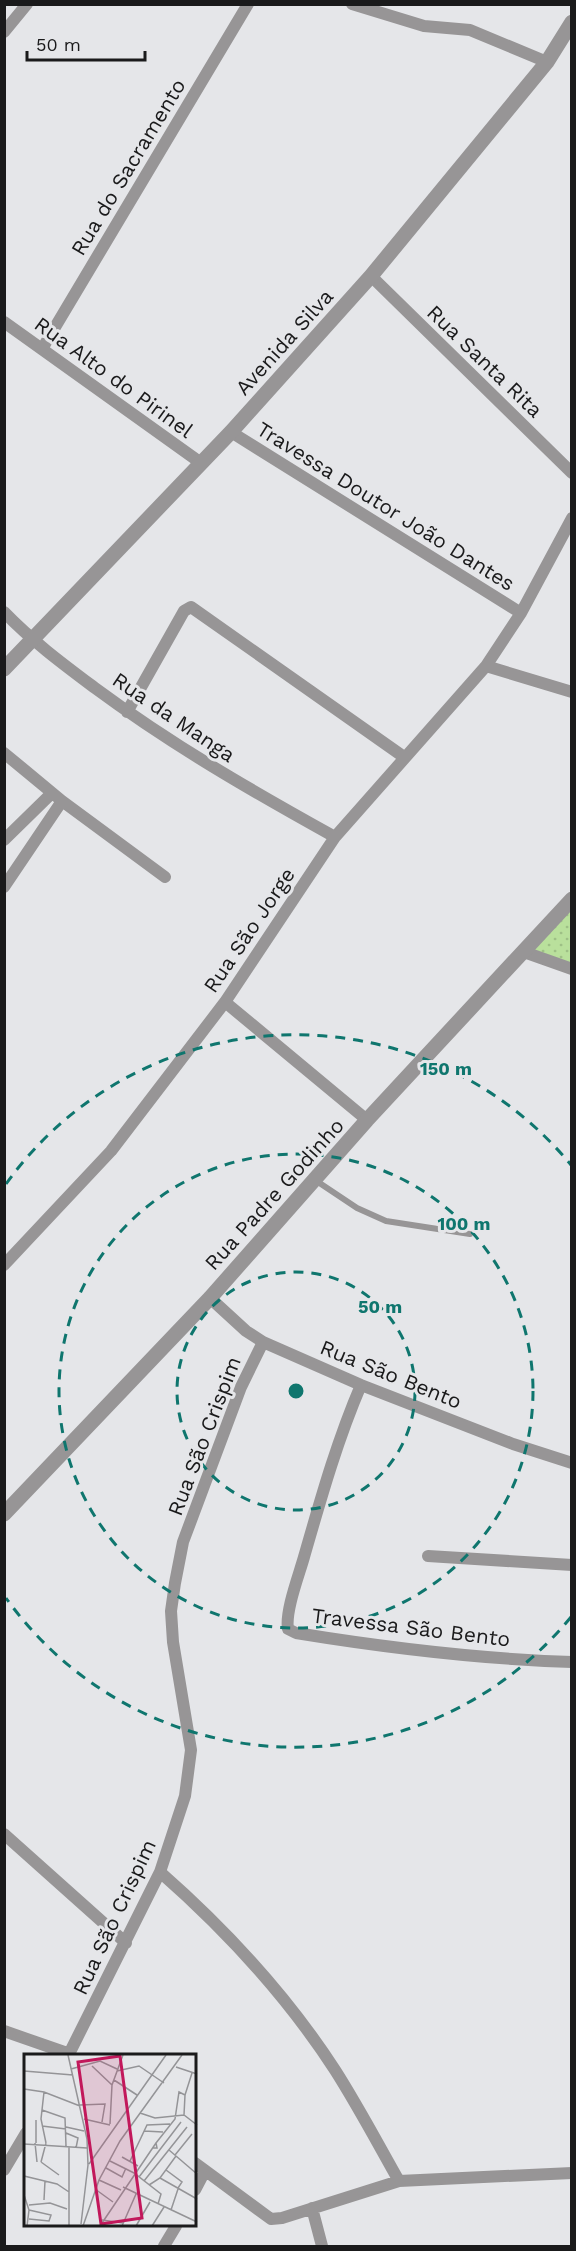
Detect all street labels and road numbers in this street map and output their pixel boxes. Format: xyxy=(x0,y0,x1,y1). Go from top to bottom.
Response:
street label: Rua do Sacramento xyxy=(65,74,191,260)
street label: Avenida Silva xyxy=(230,284,338,400)
street label: Rua Santa Rita xyxy=(422,300,548,422)
street label: Rua Alto do Pirinel xyxy=(30,311,199,443)
street label: Travessa Doutor João Dantes xyxy=(252,416,520,596)
street label: Rua da Manga xyxy=(108,667,240,767)
street label: Rua São Jorge xyxy=(198,863,300,997)
street label: Rua Padre Godinho xyxy=(199,1113,349,1275)
street label: Rua São Bento xyxy=(317,1334,465,1414)
street label: Rua São Crispim xyxy=(162,1353,246,1519)
street label: Travessa São Bento xyxy=(310,1602,512,1652)
street label: Rua São Crispim xyxy=(67,1835,161,1999)

